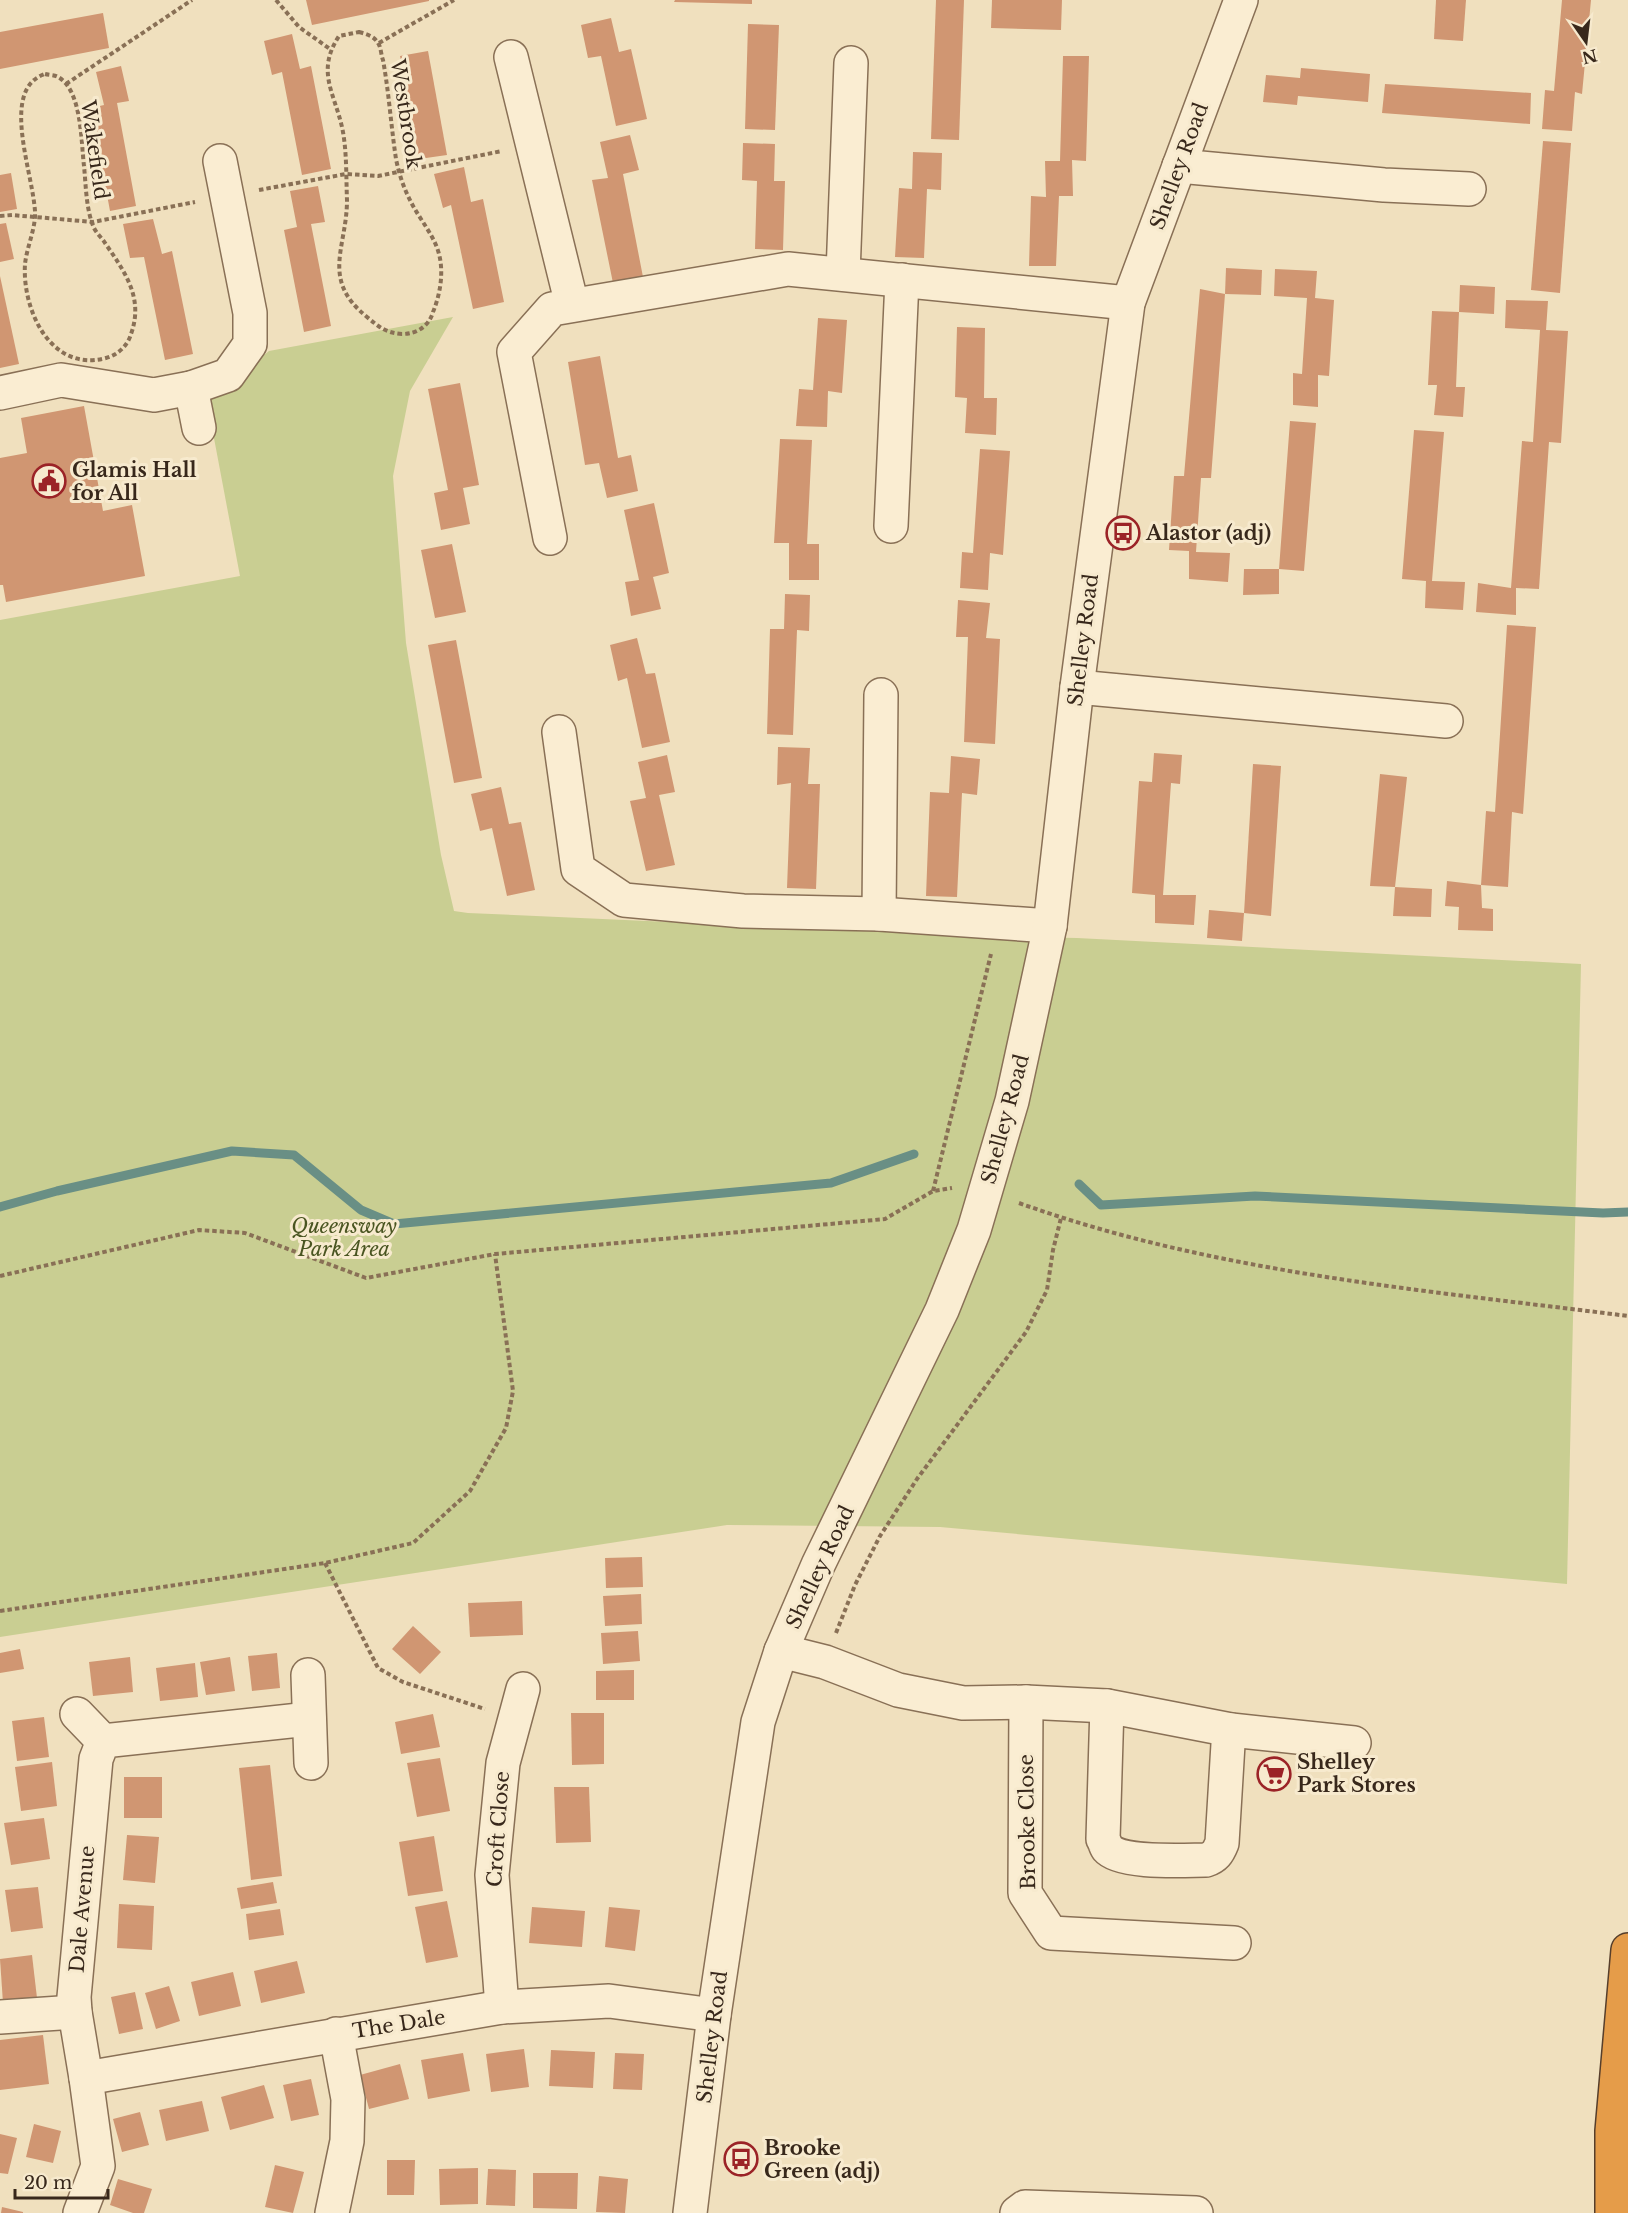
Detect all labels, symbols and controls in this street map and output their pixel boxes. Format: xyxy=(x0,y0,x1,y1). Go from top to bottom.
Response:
north arrow xyxy=(1556,12,1616,72)
text: N xyxy=(1580,45,1599,68)
street label: Westbrook xyxy=(385,56,427,171)
street label: Wakefield xyxy=(76,98,114,201)
street label: Shelley Road xyxy=(1145,99,1213,233)
place label: Glamis Hall for All xyxy=(72,458,197,505)
public building icon: Glamis Hall for All xyxy=(31,463,67,499)
bus stop icon: Alastor (adj) xyxy=(1105,515,1141,551)
place label: Alastor (adj) xyxy=(1145,521,1271,545)
street label: Shelley Road xyxy=(1063,572,1103,708)
street label: Shelley Road xyxy=(976,1051,1034,1187)
park label: Queensway Park Area xyxy=(291,1214,397,1261)
street label: Shelley Road xyxy=(781,1501,859,1633)
place label: Shelley Park Stores xyxy=(1297,1750,1416,1797)
street label: Brooke Close xyxy=(1014,1754,1040,1890)
supermarket icon: Shelley Park Stores xyxy=(1256,1756,1292,1792)
street label: Croft Close xyxy=(482,1770,514,1888)
street label: Dale Avenue xyxy=(64,1844,100,1974)
street label: Shelley Road xyxy=(692,1969,732,2105)
street label: The Dale xyxy=(351,2005,447,2043)
place label: Brooke Green (adj) xyxy=(764,2136,880,2183)
bus stop icon: Brooke Green (adj) xyxy=(723,2141,759,2177)
scale bar xyxy=(15,2162,108,2200)
text: 20 m xyxy=(24,2172,72,2194)

